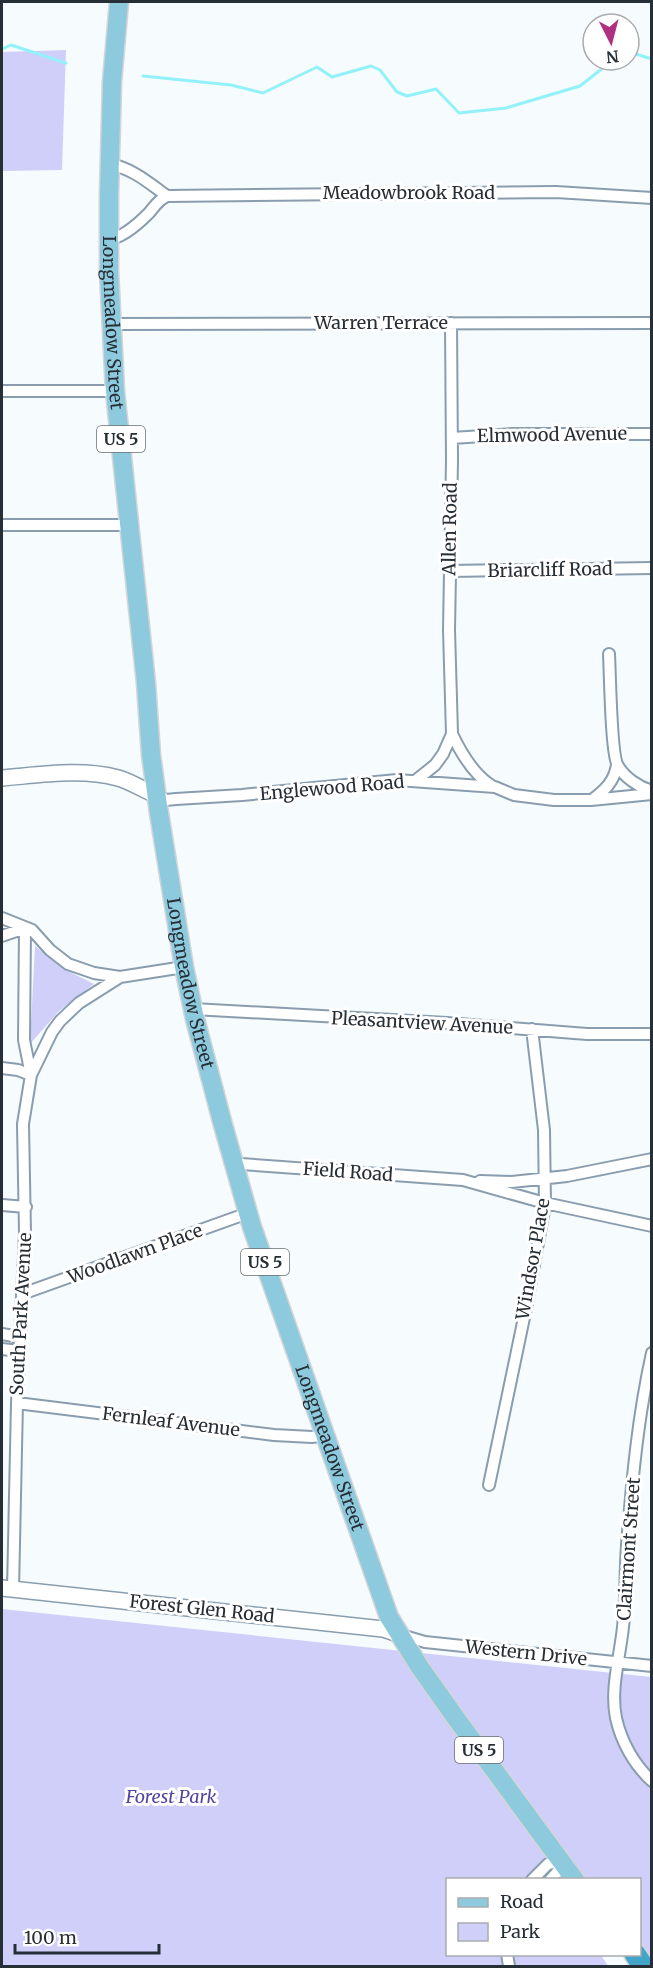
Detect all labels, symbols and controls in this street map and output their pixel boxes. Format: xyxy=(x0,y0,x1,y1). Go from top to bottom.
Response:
north arrow xyxy=(581,12,641,72)
text: N xyxy=(605,46,620,68)
street label: Meadowbrook Road xyxy=(323,181,495,204)
street label: Longmeadow Street xyxy=(98,236,129,411)
street label: Warren Terrace xyxy=(313,311,448,334)
street label: Elmwood Avenue xyxy=(477,422,627,447)
road number: US 5 xyxy=(97,426,145,452)
street label: Allen Road xyxy=(437,482,462,577)
street label: Briarcliff Road xyxy=(487,557,613,582)
street label: Englewood Road xyxy=(259,770,405,805)
street label: Longmeadow Street xyxy=(162,896,220,1071)
street label: Pleasantview Avenue xyxy=(331,1006,513,1039)
street label: Field Road xyxy=(302,1157,394,1186)
street label: Windsor Place xyxy=(510,1196,555,1323)
street label: Woodlawn Place xyxy=(63,1218,205,1289)
street label: South Park Avenue xyxy=(5,1232,36,1396)
road number: US 5 xyxy=(241,1249,289,1275)
street label: Longmeadow Street xyxy=(290,1362,370,1534)
street label: Fernleaf Avenue xyxy=(101,1402,241,1441)
street label: Clairmont Street xyxy=(612,1476,645,1621)
street label: Forest Glen Road xyxy=(128,1589,276,1628)
street label: Western Drive xyxy=(463,1635,588,1670)
road number: US 5 xyxy=(455,1737,503,1763)
park label: Forest Park xyxy=(125,1785,216,1808)
legend xyxy=(446,1878,641,1956)
text: Road xyxy=(500,1890,544,1913)
scale bar xyxy=(15,1917,159,1955)
text: Park xyxy=(500,1920,541,1943)
text: 100 m xyxy=(24,1926,77,1949)

